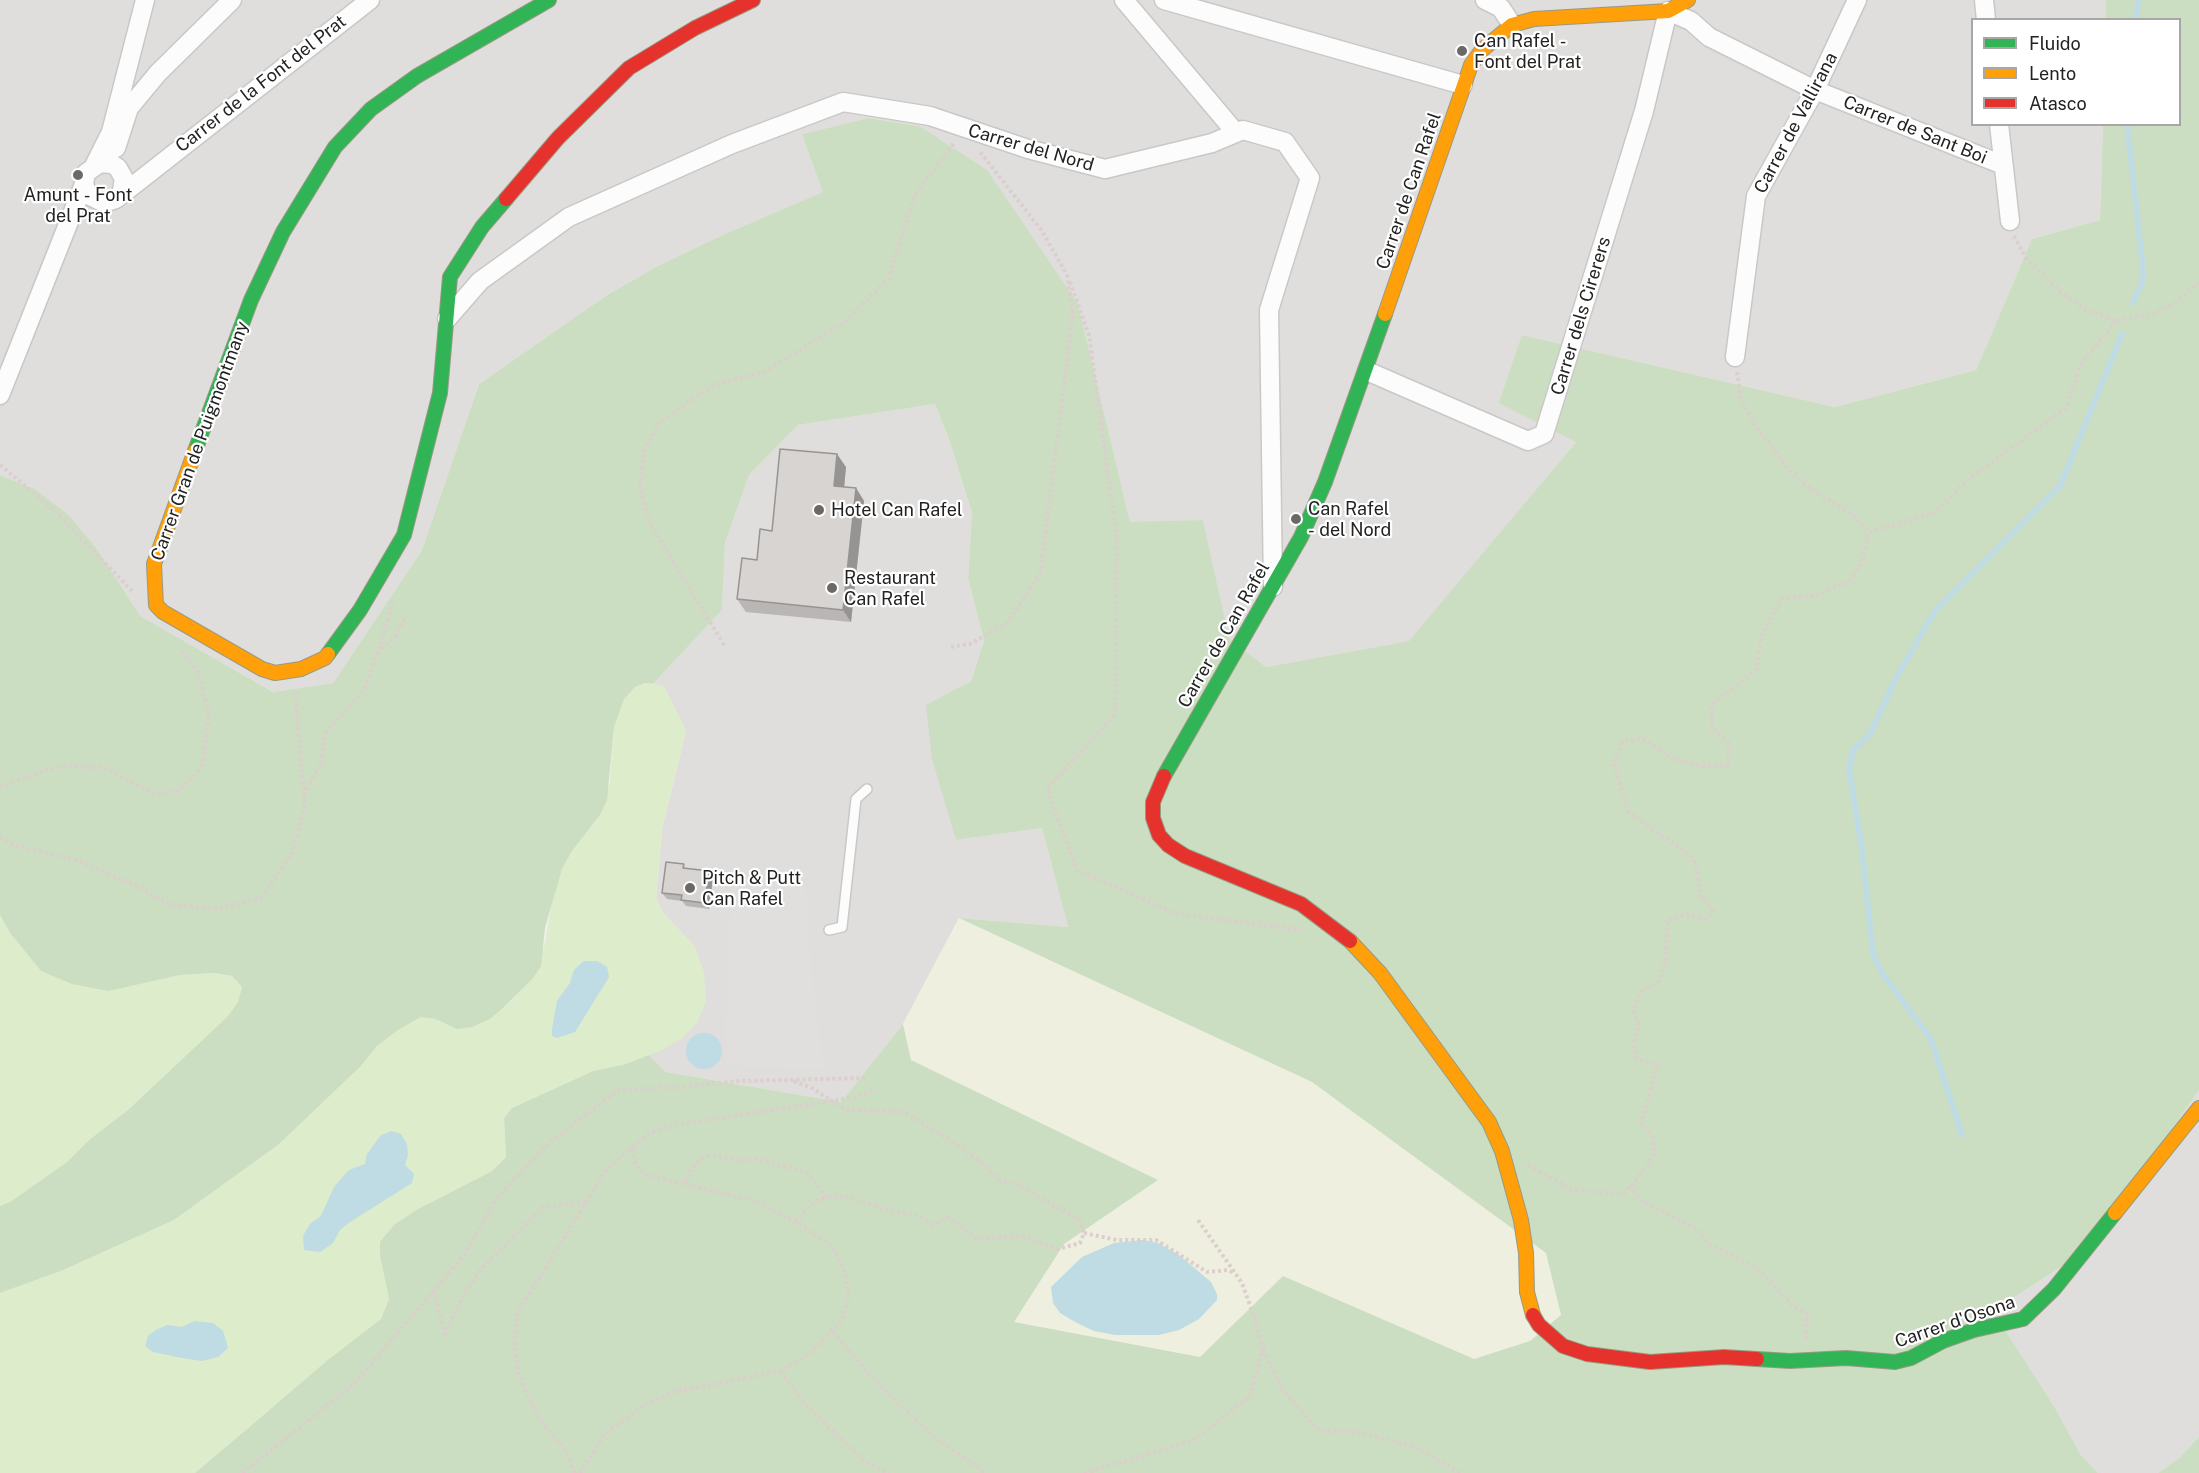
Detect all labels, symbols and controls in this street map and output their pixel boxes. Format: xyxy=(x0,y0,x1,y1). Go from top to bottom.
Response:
street label: Carrer de la Font del Prat xyxy=(172,11,350,157)
legend xyxy=(1971,18,2181,126)
place label: Can Rafel - Font del Prat xyxy=(1474,30,1581,72)
text: Fluido xyxy=(2029,33,2081,54)
marker: Can Rafel - Font del Prat xyxy=(1455,44,1469,58)
street label: Carrer de Vallirana xyxy=(1750,49,1842,197)
text: Lento xyxy=(2029,63,2076,84)
street label: Carrer de Sant Boi xyxy=(1840,91,1990,169)
text: Atasco xyxy=(2029,93,2087,114)
street label: Carrer de Can Rafel xyxy=(1372,110,1446,272)
street label: Carrer del Nord xyxy=(966,120,1096,176)
marker: Amunt - Font del Prat xyxy=(71,168,85,182)
place label: Amunt - Font del Prat xyxy=(23,184,133,226)
street label: Carrer dels Cirerers xyxy=(1547,234,1615,398)
street label: Carrer Gran de Puigmontmany xyxy=(147,318,253,564)
place label: Can Rafel - del Nord xyxy=(1308,498,1391,540)
place label: Hotel Can Rafel xyxy=(831,499,963,521)
marker: Hotel Can Rafel xyxy=(812,503,826,517)
marker: Can Rafel - del Nord xyxy=(1289,512,1303,526)
street label: Carrer de Can Rafel xyxy=(1174,558,1274,712)
place label: Restaurant Can Rafel xyxy=(844,567,936,610)
marker: Restaurant Can Rafel xyxy=(825,581,839,595)
place label: Pitch & Putt Can Rafel xyxy=(702,867,801,910)
marker: Pitch & Putt Can Rafel xyxy=(683,881,697,895)
street label: Carrer d'Osona xyxy=(1892,1291,2018,1353)

